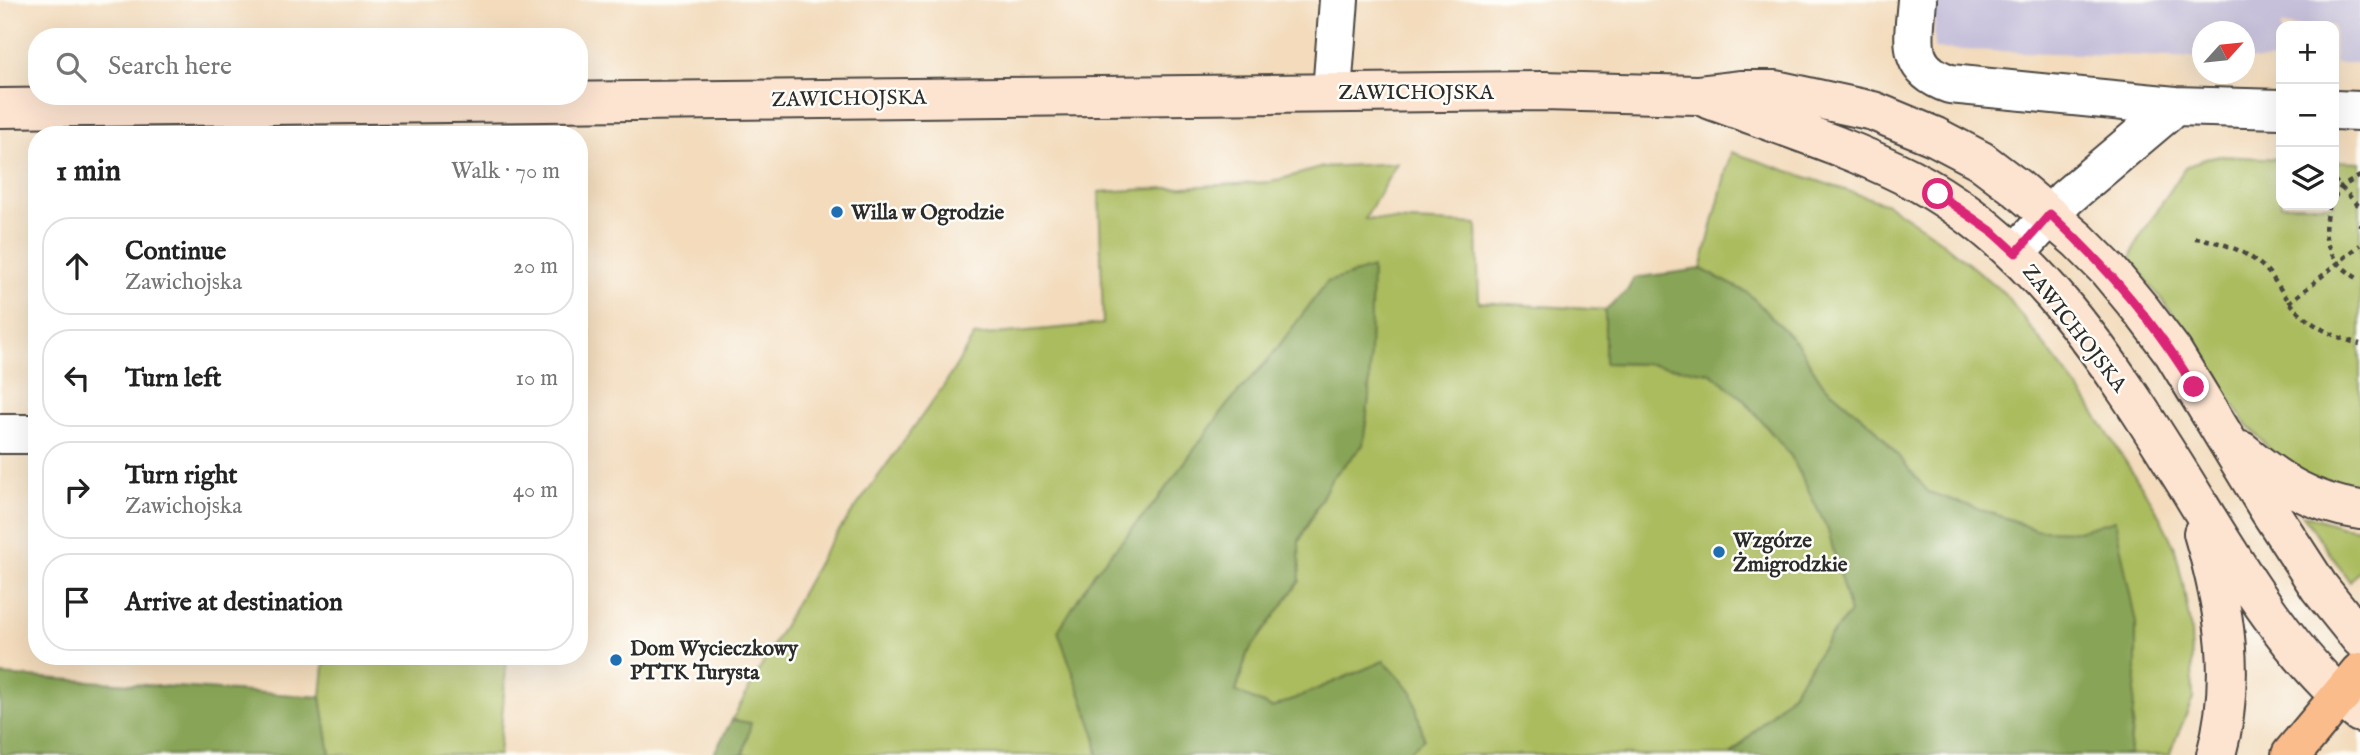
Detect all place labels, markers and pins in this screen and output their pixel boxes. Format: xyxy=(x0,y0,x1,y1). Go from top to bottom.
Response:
place label: Willa w Ogrodzie xyxy=(850,200,1004,227)
marker: Willa w Ogrodzie xyxy=(829,204,845,220)
place label: Wzgórze Żmigrodzkie xyxy=(1732,528,1848,579)
marker: Wzgórze Żmigrodzkie xyxy=(1711,544,1727,560)
place label: Dom Wycieczkowy PTTK Turysta xyxy=(630,636,799,687)
marker: Dom Wycieczkowy PTTK Turysta xyxy=(608,652,624,668)

